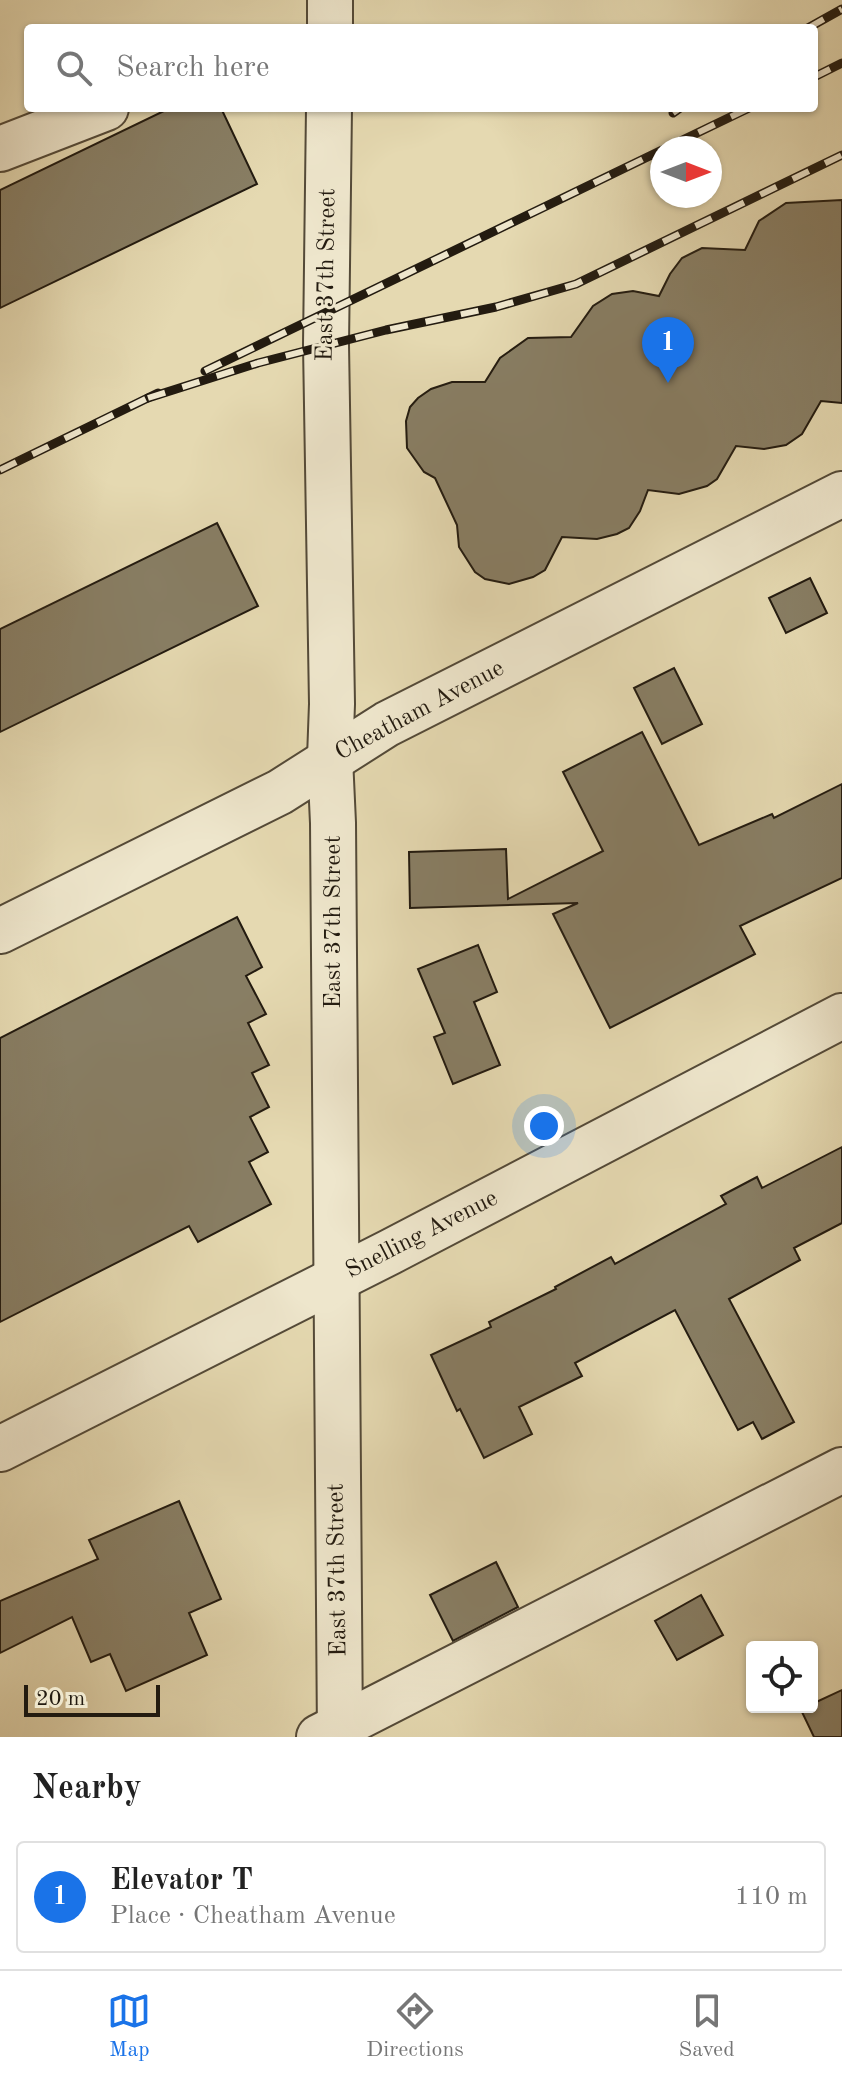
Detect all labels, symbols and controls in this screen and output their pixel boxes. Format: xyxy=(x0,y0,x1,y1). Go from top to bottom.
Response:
search box xyxy=(24,24,818,112)
icon: search xyxy=(52,46,96,90)
text: Search here xyxy=(116,53,270,83)
north arrow xyxy=(650,136,722,208)
street label: East 37th Street xyxy=(313,188,341,362)
pin: 1 xyxy=(642,317,694,383)
street label: Cheatham Avenue xyxy=(332,656,508,766)
street label: East 37th Street xyxy=(322,835,346,1009)
your location xyxy=(524,1106,564,1146)
street label: Snelling Avenue xyxy=(342,1186,502,1284)
street label: East 37th Street xyxy=(324,1483,352,1657)
map controls xyxy=(746,1641,818,1713)
button: locate xyxy=(746,1641,818,1713)
scale bar xyxy=(24,1681,160,1717)
text: 20 m xyxy=(36,1688,85,1710)
text: Nearby xyxy=(32,1772,142,1806)
text: Elevator T xyxy=(110,1866,253,1896)
text: 1 xyxy=(52,1884,68,1910)
text: 110 m xyxy=(735,1884,808,1910)
text: Place · Cheatham Avenue xyxy=(110,1903,396,1929)
tab: Map xyxy=(107,1989,151,2064)
tab: Directions xyxy=(366,1989,464,2064)
tab: Saved xyxy=(679,1989,735,2064)

